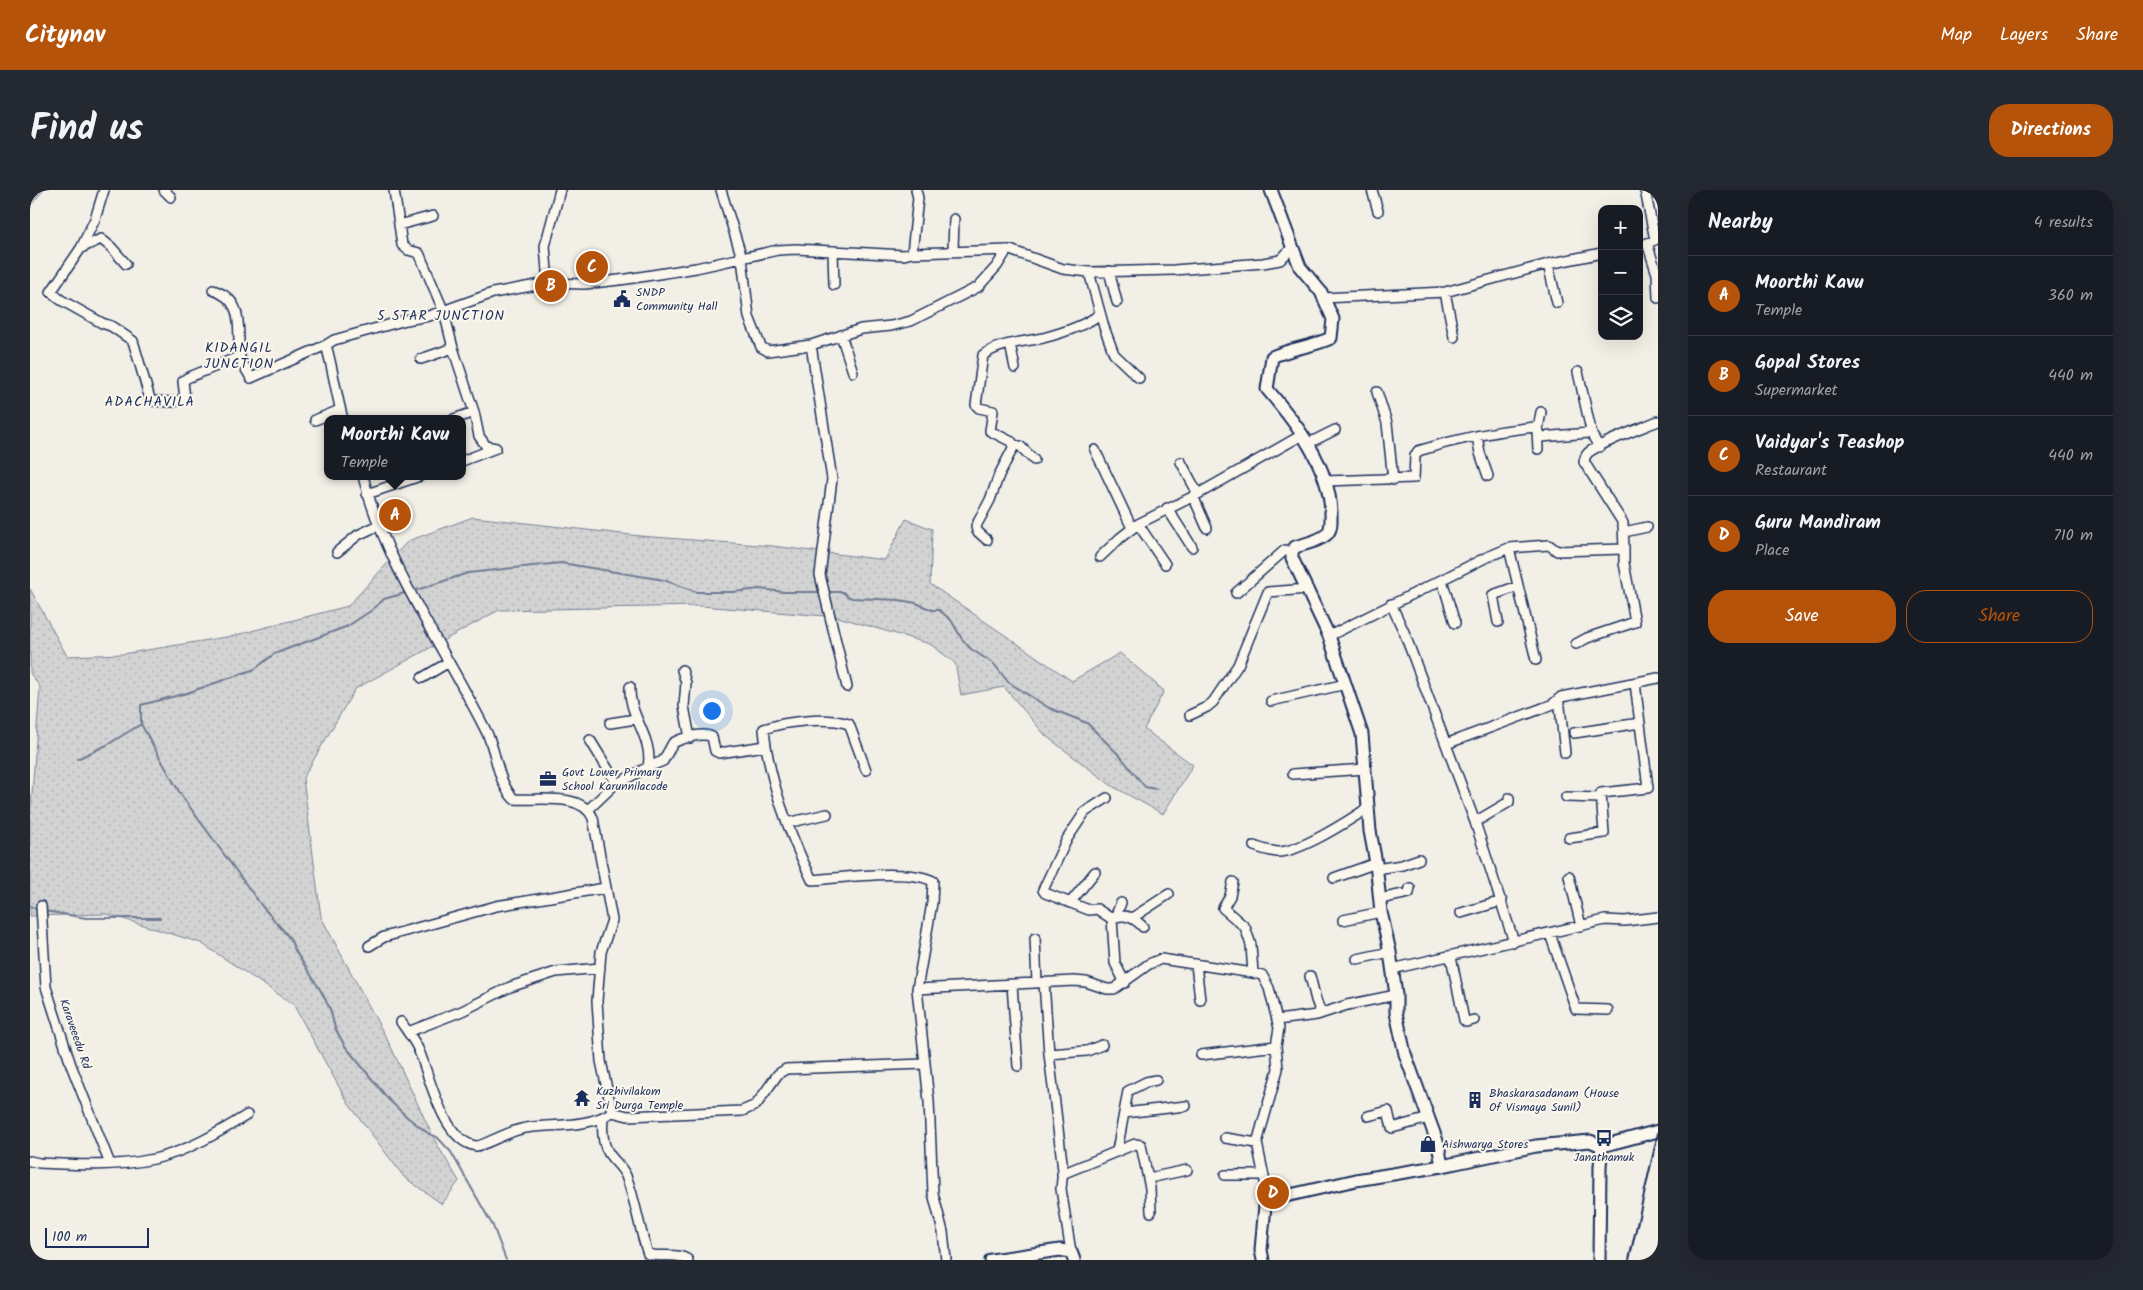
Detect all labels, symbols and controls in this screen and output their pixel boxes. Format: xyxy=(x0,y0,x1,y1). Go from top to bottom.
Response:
text: Citynav xyxy=(25,16,105,55)
text: Map xyxy=(1941,21,1972,50)
text: Layers xyxy=(2000,21,2048,50)
text: Share xyxy=(2076,21,2118,50)
text: Find us xyxy=(30,102,143,158)
button: Directions xyxy=(1989,104,2113,157)
map controls xyxy=(1598,205,1643,340)
button: + xyxy=(1598,205,1643,250)
text: Nearby xyxy=(1708,206,1773,239)
text: 4 results xyxy=(2034,210,2093,235)
pin: C xyxy=(576,248,608,286)
button: − xyxy=(1598,250,1643,295)
pin: B xyxy=(535,267,567,305)
text: Moorthi Kavu xyxy=(1755,268,1863,298)
place label: SNDP Community Hall xyxy=(636,283,717,316)
text: A xyxy=(1719,283,1729,308)
text: 360 m xyxy=(2048,283,2093,308)
public building icon: SNDP Community Hall xyxy=(612,289,632,309)
button: layers xyxy=(1598,295,1643,340)
text: Temple xyxy=(1755,298,1802,323)
district label: 5 STAR JUNCTION xyxy=(377,305,505,327)
district label: KIDANGIL JUNCTION xyxy=(204,337,274,375)
text: Gopal Stores xyxy=(1755,348,1860,378)
text: B xyxy=(1719,363,1729,388)
text: 440 m xyxy=(2048,363,2093,388)
text: Supermarket xyxy=(1755,378,1838,403)
district label: ADACHAVILA xyxy=(105,391,195,413)
popup xyxy=(324,415,466,480)
text: Moorthi Kavu xyxy=(341,420,449,450)
text: Vaidyar's Teashop xyxy=(1755,428,1905,458)
text: C xyxy=(1719,443,1729,468)
text: 440 m xyxy=(2048,443,2093,468)
text: Temple xyxy=(341,450,388,475)
text: Restaurant xyxy=(1755,458,1827,483)
pin: A xyxy=(379,496,411,534)
text: Guru Mandiram xyxy=(1755,508,1881,538)
text: D xyxy=(1719,523,1729,548)
text: 710 m xyxy=(2053,523,2093,548)
text: Place xyxy=(1755,538,1789,563)
button: Save xyxy=(1708,590,1896,643)
button: Share xyxy=(1906,590,2093,643)
your location xyxy=(699,698,725,724)
place label: Govt Lower Primary School Karunnilacode xyxy=(562,763,668,796)
office icon: Govt Lower Primary School Karunnilacode xyxy=(538,769,558,789)
street label: Karaveeedu Rd xyxy=(54,996,96,1073)
place label: Kuzhivilakom Sri Durga Temple xyxy=(596,1082,684,1115)
place label: Bhaskarasadanam (House Of Vismaya Sunil) xyxy=(1489,1084,1620,1117)
temple icon: Kuzhivilakom Sri Durga Temple xyxy=(572,1088,592,1108)
building icon: Bhaskarasadanam (House Of Vismaya Sunil) xyxy=(1465,1090,1485,1110)
bus stop icon: Janathamuk xyxy=(1594,1128,1614,1148)
shop icon: Aishwarya Stores xyxy=(1418,1134,1438,1154)
place label: Aishwarya Stores xyxy=(1442,1135,1528,1154)
place label: Janathamuk xyxy=(1574,1148,1635,1167)
pin: D xyxy=(1257,1174,1289,1212)
scale bar xyxy=(45,1225,149,1248)
text: 100 m xyxy=(52,1226,87,1248)

